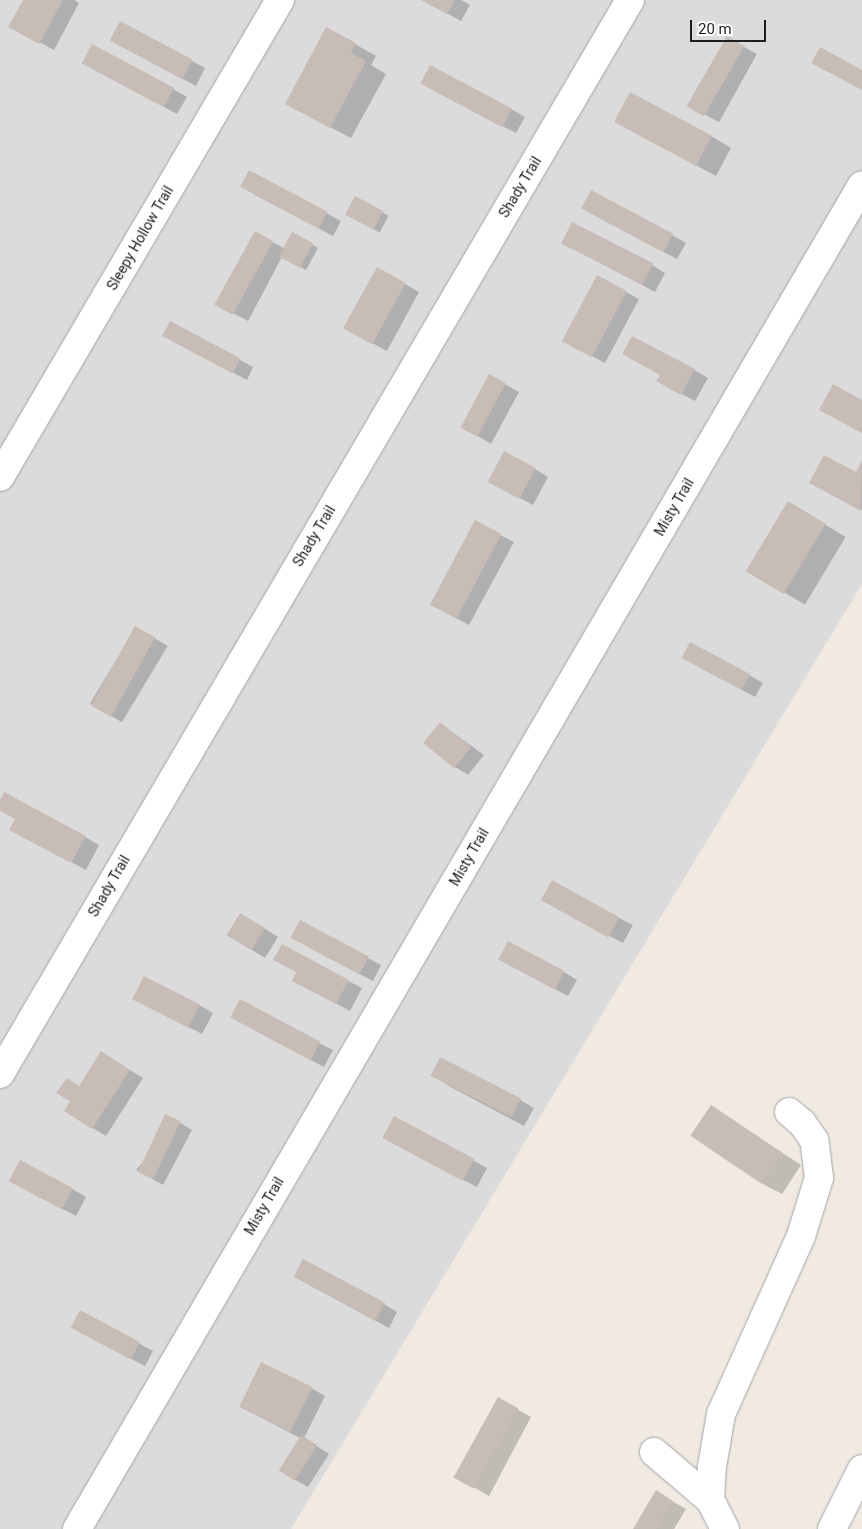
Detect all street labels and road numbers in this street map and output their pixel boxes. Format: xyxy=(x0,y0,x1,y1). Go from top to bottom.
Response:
street label: Shady Trail xyxy=(495,153,545,221)
street label: Sleepy Hollow Trail xyxy=(103,183,177,293)
street label: Misty Trail xyxy=(651,475,697,539)
street label: Shady Trail xyxy=(289,502,339,570)
street label: Misty Trail xyxy=(446,825,492,889)
street label: Shady Trail xyxy=(85,852,133,920)
street label: Misty Trail xyxy=(241,1174,287,1238)

